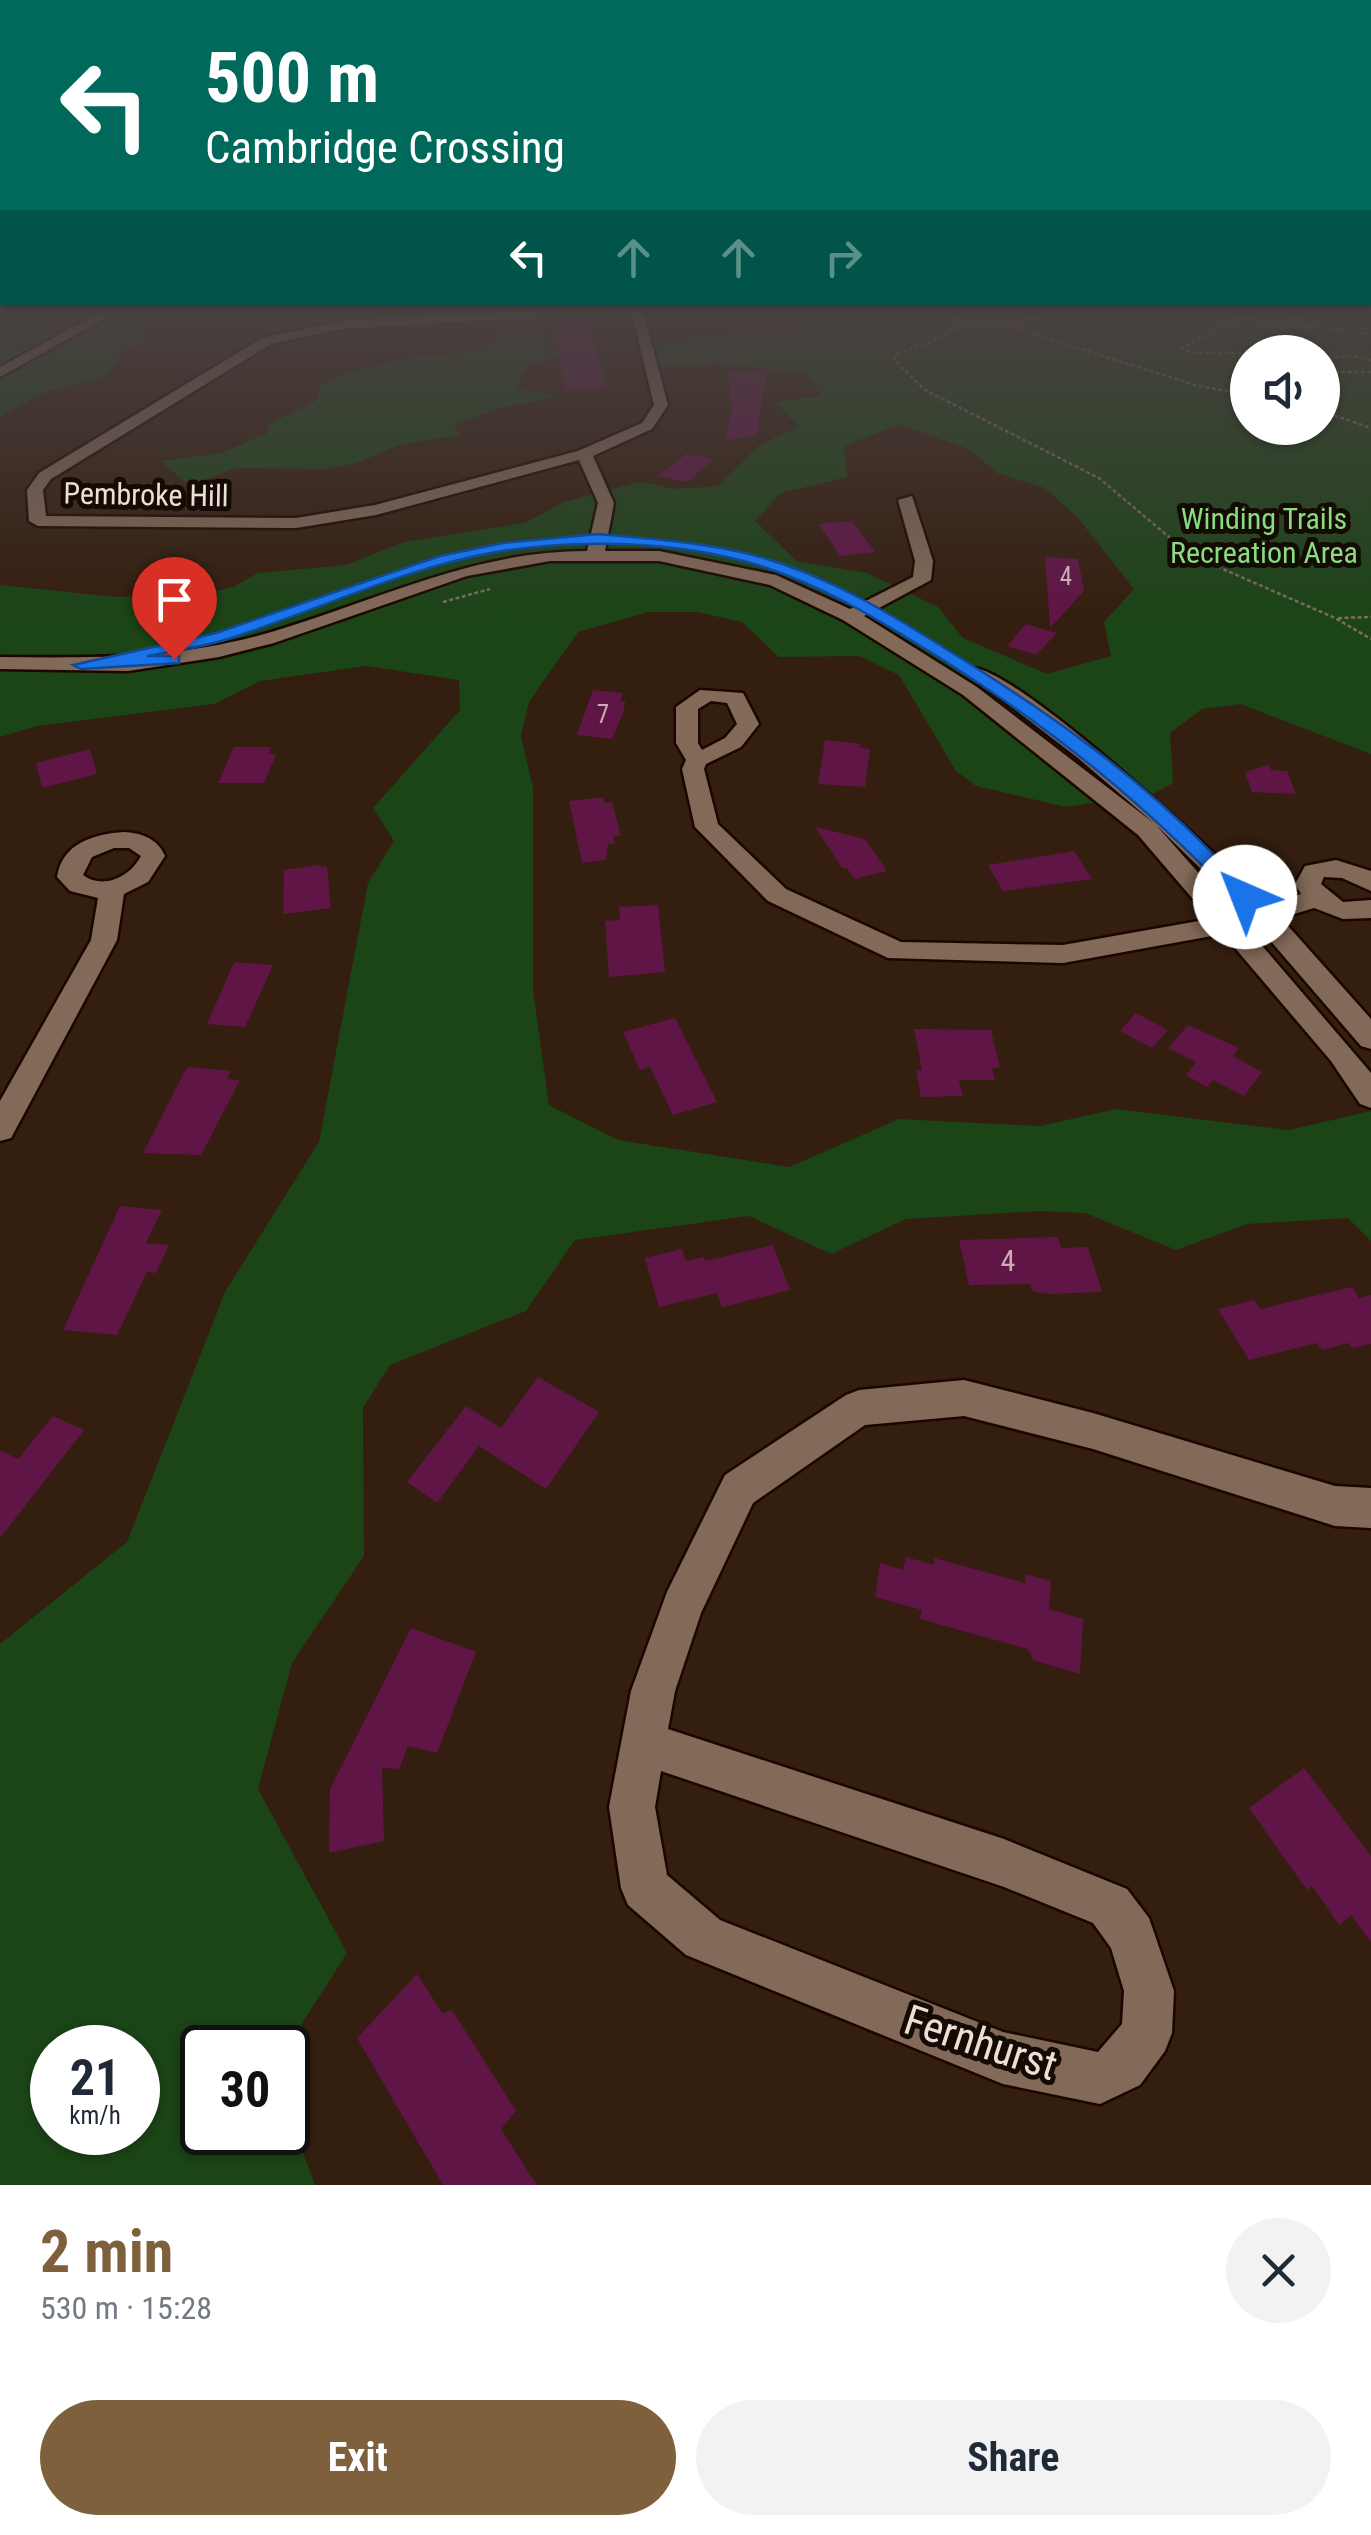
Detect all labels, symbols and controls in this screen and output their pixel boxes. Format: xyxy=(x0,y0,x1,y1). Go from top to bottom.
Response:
text: 500 m xyxy=(205,37,379,119)
icon: left xyxy=(40,40,170,170)
text: Cambridge Crossing xyxy=(205,121,565,174)
icon: left xyxy=(501,230,556,285)
icon: ahead xyxy=(606,230,661,285)
icon: ahead xyxy=(711,230,766,285)
icon: right xyxy=(816,230,871,285)
map controls xyxy=(1230,335,1340,445)
button: sound xyxy=(1230,335,1340,445)
street label: Pembroke Hill xyxy=(63,476,229,513)
park label: Winding Trails Recreation Area xyxy=(1170,501,1358,570)
pin xyxy=(132,557,217,660)
house number: 4 xyxy=(1060,562,1072,591)
icon: arrive xyxy=(147,572,202,627)
house number: 7 xyxy=(597,700,609,729)
position arrow xyxy=(1193,845,1297,949)
house number: 4 xyxy=(1001,1243,1015,1278)
street label: Fernhurst xyxy=(898,1995,1063,2090)
speed limit sign: 30 xyxy=(180,2025,310,2155)
text: 21 xyxy=(70,2049,120,2107)
text: km/h xyxy=(69,2101,121,2130)
text: 2 min xyxy=(40,2216,173,2287)
button: close xyxy=(1226,2218,1331,2323)
text: 530 m · 15:28 xyxy=(40,2289,212,2327)
button: Exit xyxy=(40,2400,676,2515)
button: Share xyxy=(696,2400,1331,2515)

